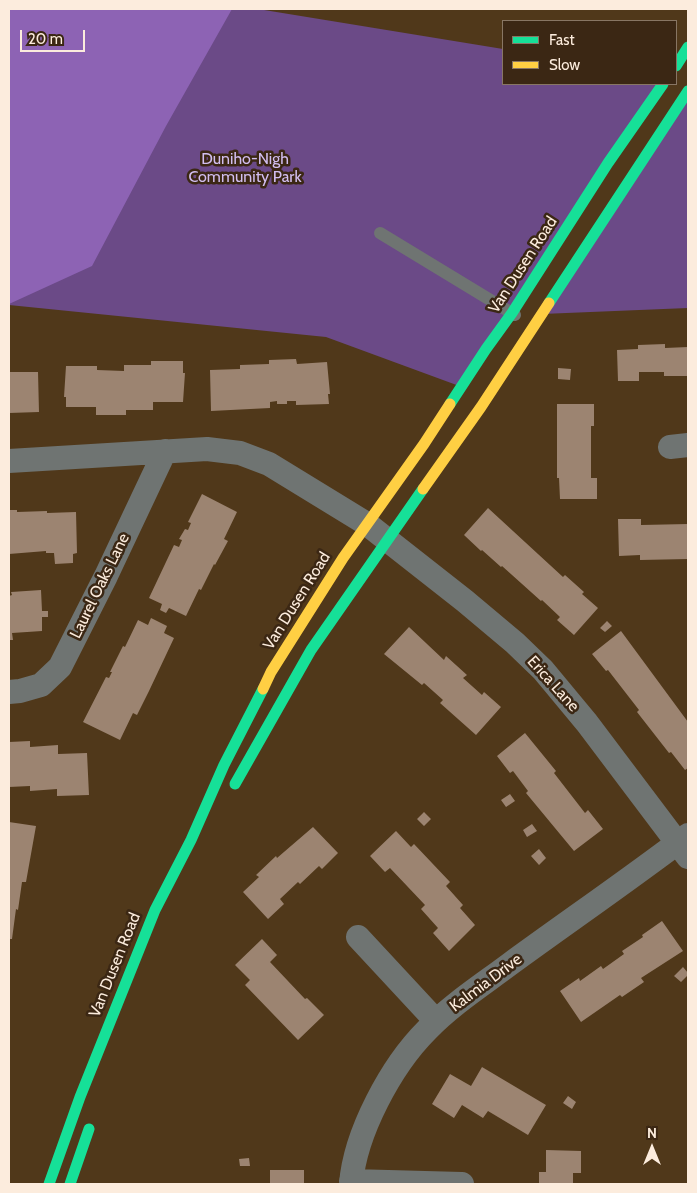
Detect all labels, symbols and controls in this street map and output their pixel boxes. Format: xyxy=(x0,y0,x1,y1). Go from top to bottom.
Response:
scale bar xyxy=(22,20,88,52)
legend xyxy=(502,20,677,85)
text: 20 m xyxy=(28,30,63,48)
text: Fast xyxy=(549,31,574,49)
text: Slow xyxy=(549,56,580,74)
park label: Duniho-Nigh Community Park xyxy=(188,149,302,187)
street label: Van Dusen Road xyxy=(485,213,561,317)
street label: Laurel Oaks Lane xyxy=(66,530,134,642)
street label: Van Dusen Road xyxy=(259,549,335,653)
street label: Erica Lane xyxy=(523,652,583,716)
street label: Van Dusen Road xyxy=(85,910,145,1020)
street label: Kalmia Drive xyxy=(446,950,526,1016)
north arrow xyxy=(627,1123,677,1173)
text: N xyxy=(647,1124,657,1142)

